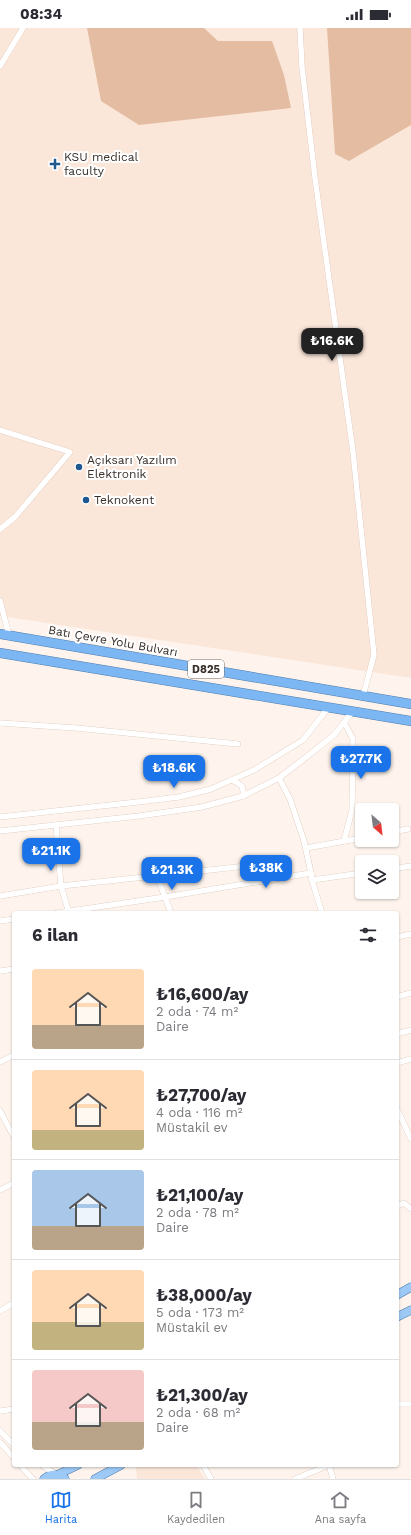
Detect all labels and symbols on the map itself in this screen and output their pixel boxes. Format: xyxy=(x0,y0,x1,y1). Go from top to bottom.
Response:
place label: KSU medical faculty xyxy=(64,150,138,178)
marker: KSU medical faculty xyxy=(49,158,61,170)
pin: ₺16.6K xyxy=(299,328,365,362)
place label: Açıksarı Yazılım Elektronik xyxy=(87,453,177,481)
marker: Açıksarı Yazılım Elektronik xyxy=(74,462,84,472)
place label: Teknokent xyxy=(94,493,154,507)
marker: Teknokent xyxy=(81,495,91,505)
street label: Batı Çevre Yolu Bulvarı xyxy=(47,623,179,659)
road number: D825 xyxy=(188,660,224,678)
pin: ₺27.7K xyxy=(328,746,394,780)
pin: ₺18.6K xyxy=(141,755,207,789)
north arrow xyxy=(355,803,399,847)
pin: ₺21.1K xyxy=(18,838,84,872)
pin: ₺38K xyxy=(242,855,290,889)
pin: ₺21.3K xyxy=(139,857,205,891)

